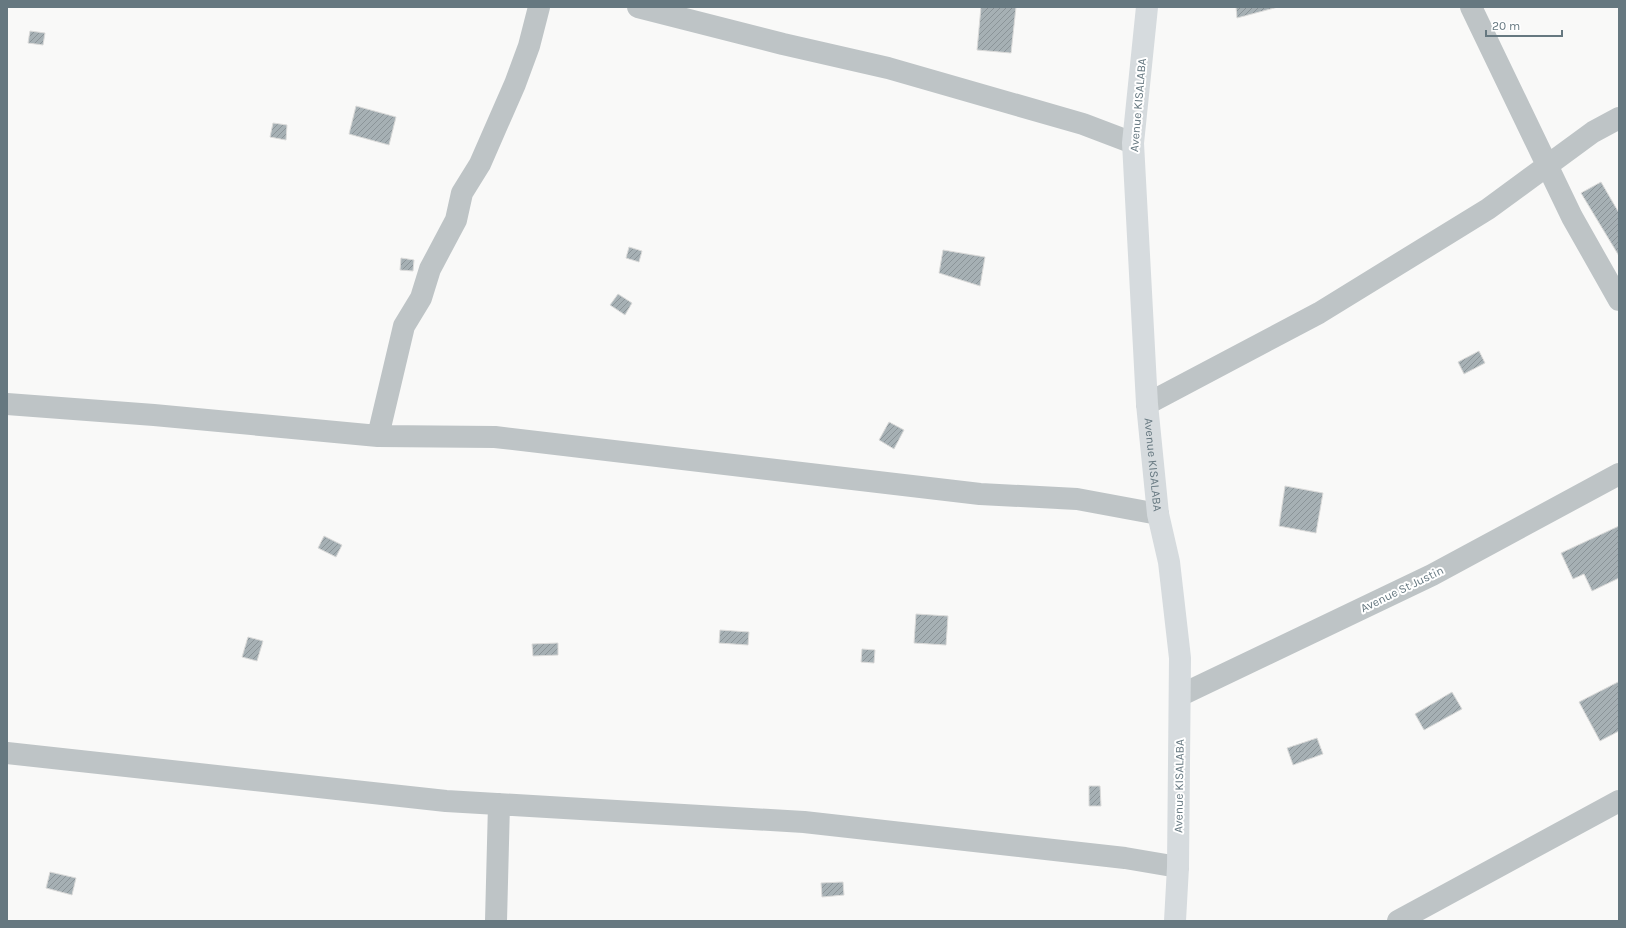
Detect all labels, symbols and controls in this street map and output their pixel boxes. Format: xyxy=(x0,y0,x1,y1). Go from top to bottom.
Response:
scale bar xyxy=(1486,12,1562,38)
text: 20 m xyxy=(1492,19,1520,33)
street label: Avenue KISALABA xyxy=(1127,57,1149,152)
street label: Avenue KISALABA xyxy=(1141,417,1165,512)
street label: Avenue St Justin xyxy=(1358,563,1446,615)
street label: Avenue KISALABA xyxy=(1171,739,1187,833)

